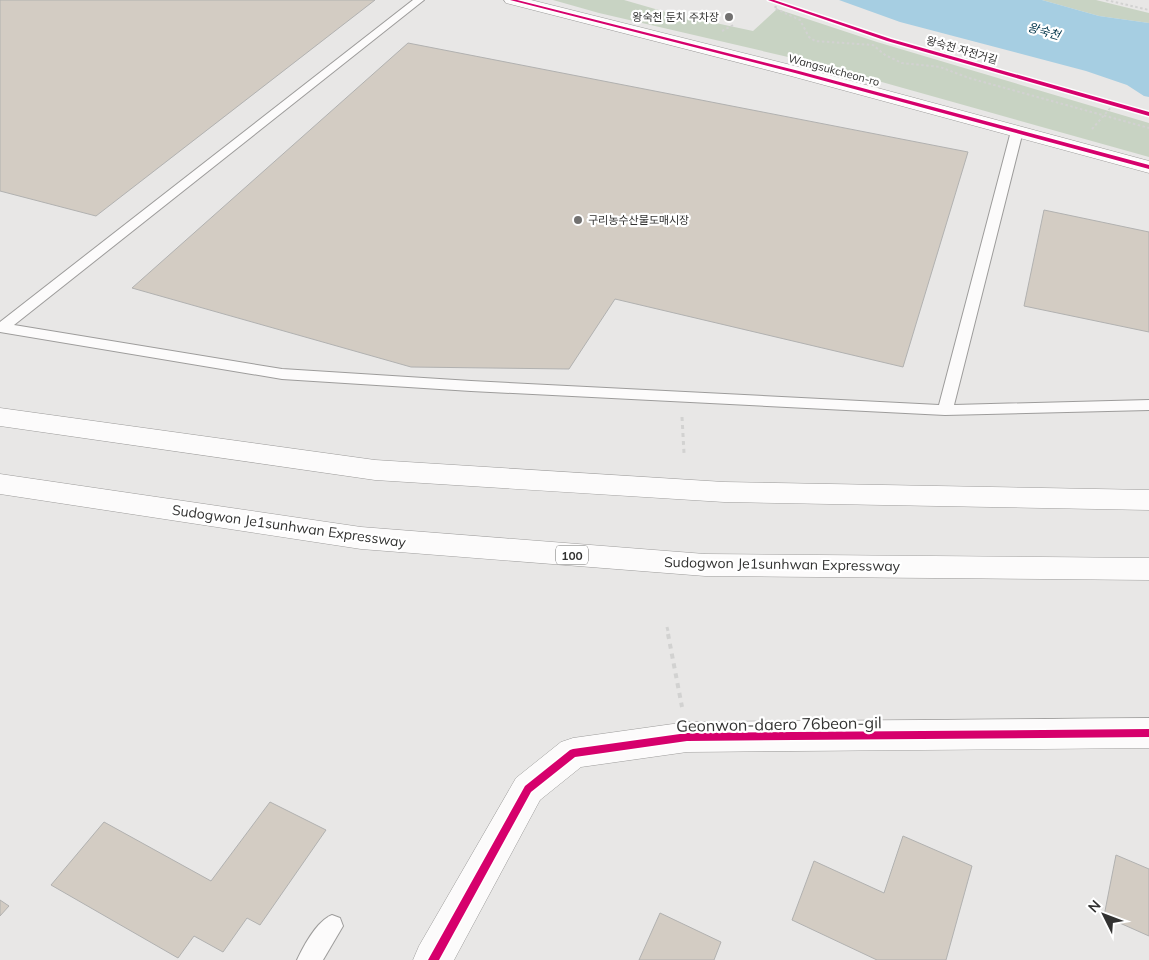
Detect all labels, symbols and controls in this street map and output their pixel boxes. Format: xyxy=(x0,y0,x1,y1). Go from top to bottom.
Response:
place label: 왕숙천 둔치 주차장 xyxy=(632,10,719,24)
marker: 왕숙천 둔치 주차장 xyxy=(723,11,735,23)
water label: 왕숙천 xyxy=(1026,19,1064,43)
street label: 왕숙천 자전거길 xyxy=(925,33,999,67)
street label: Wangsukcheon-ro xyxy=(787,51,881,89)
place label: 구리농수산물도매시장 xyxy=(588,213,689,227)
marker: 구리농수산물도매시장 xyxy=(572,214,584,226)
street label: Sudogwon Je1sunhwan Expressway xyxy=(171,501,408,551)
road number: 100 xyxy=(556,546,588,564)
street label: Sudogwon Je1sunhwan Expressway xyxy=(664,553,901,575)
street label: Geonwon-daero 76beon-gil xyxy=(676,712,882,736)
north arrow xyxy=(1079,890,1129,940)
text: N xyxy=(1084,896,1105,916)

